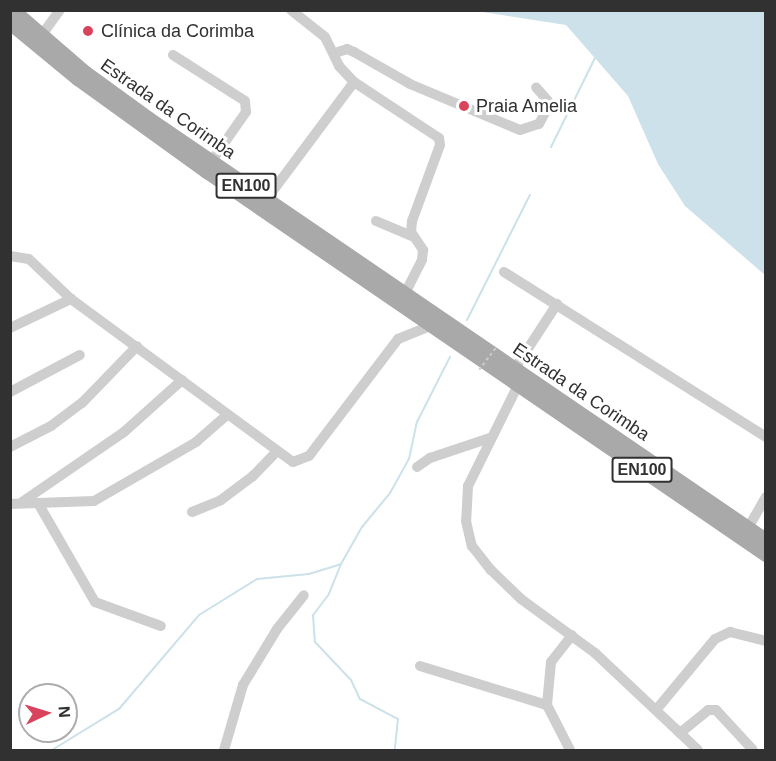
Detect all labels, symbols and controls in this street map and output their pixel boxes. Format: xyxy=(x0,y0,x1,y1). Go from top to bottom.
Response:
place label: Clínica da Corimba xyxy=(101,20,254,42)
marker: Clínica da Corimba xyxy=(79,22,97,40)
street label: Estrada da Corimba xyxy=(96,54,240,164)
place label: Praia Amelia xyxy=(476,95,578,117)
marker: Praia Amelia xyxy=(457,99,471,113)
road number: EN100 xyxy=(214,173,278,199)
street label: Estrada da Corimba xyxy=(509,338,653,446)
road number: EN100 xyxy=(610,457,674,483)
north arrow xyxy=(18,683,78,743)
text: N xyxy=(56,705,73,718)

